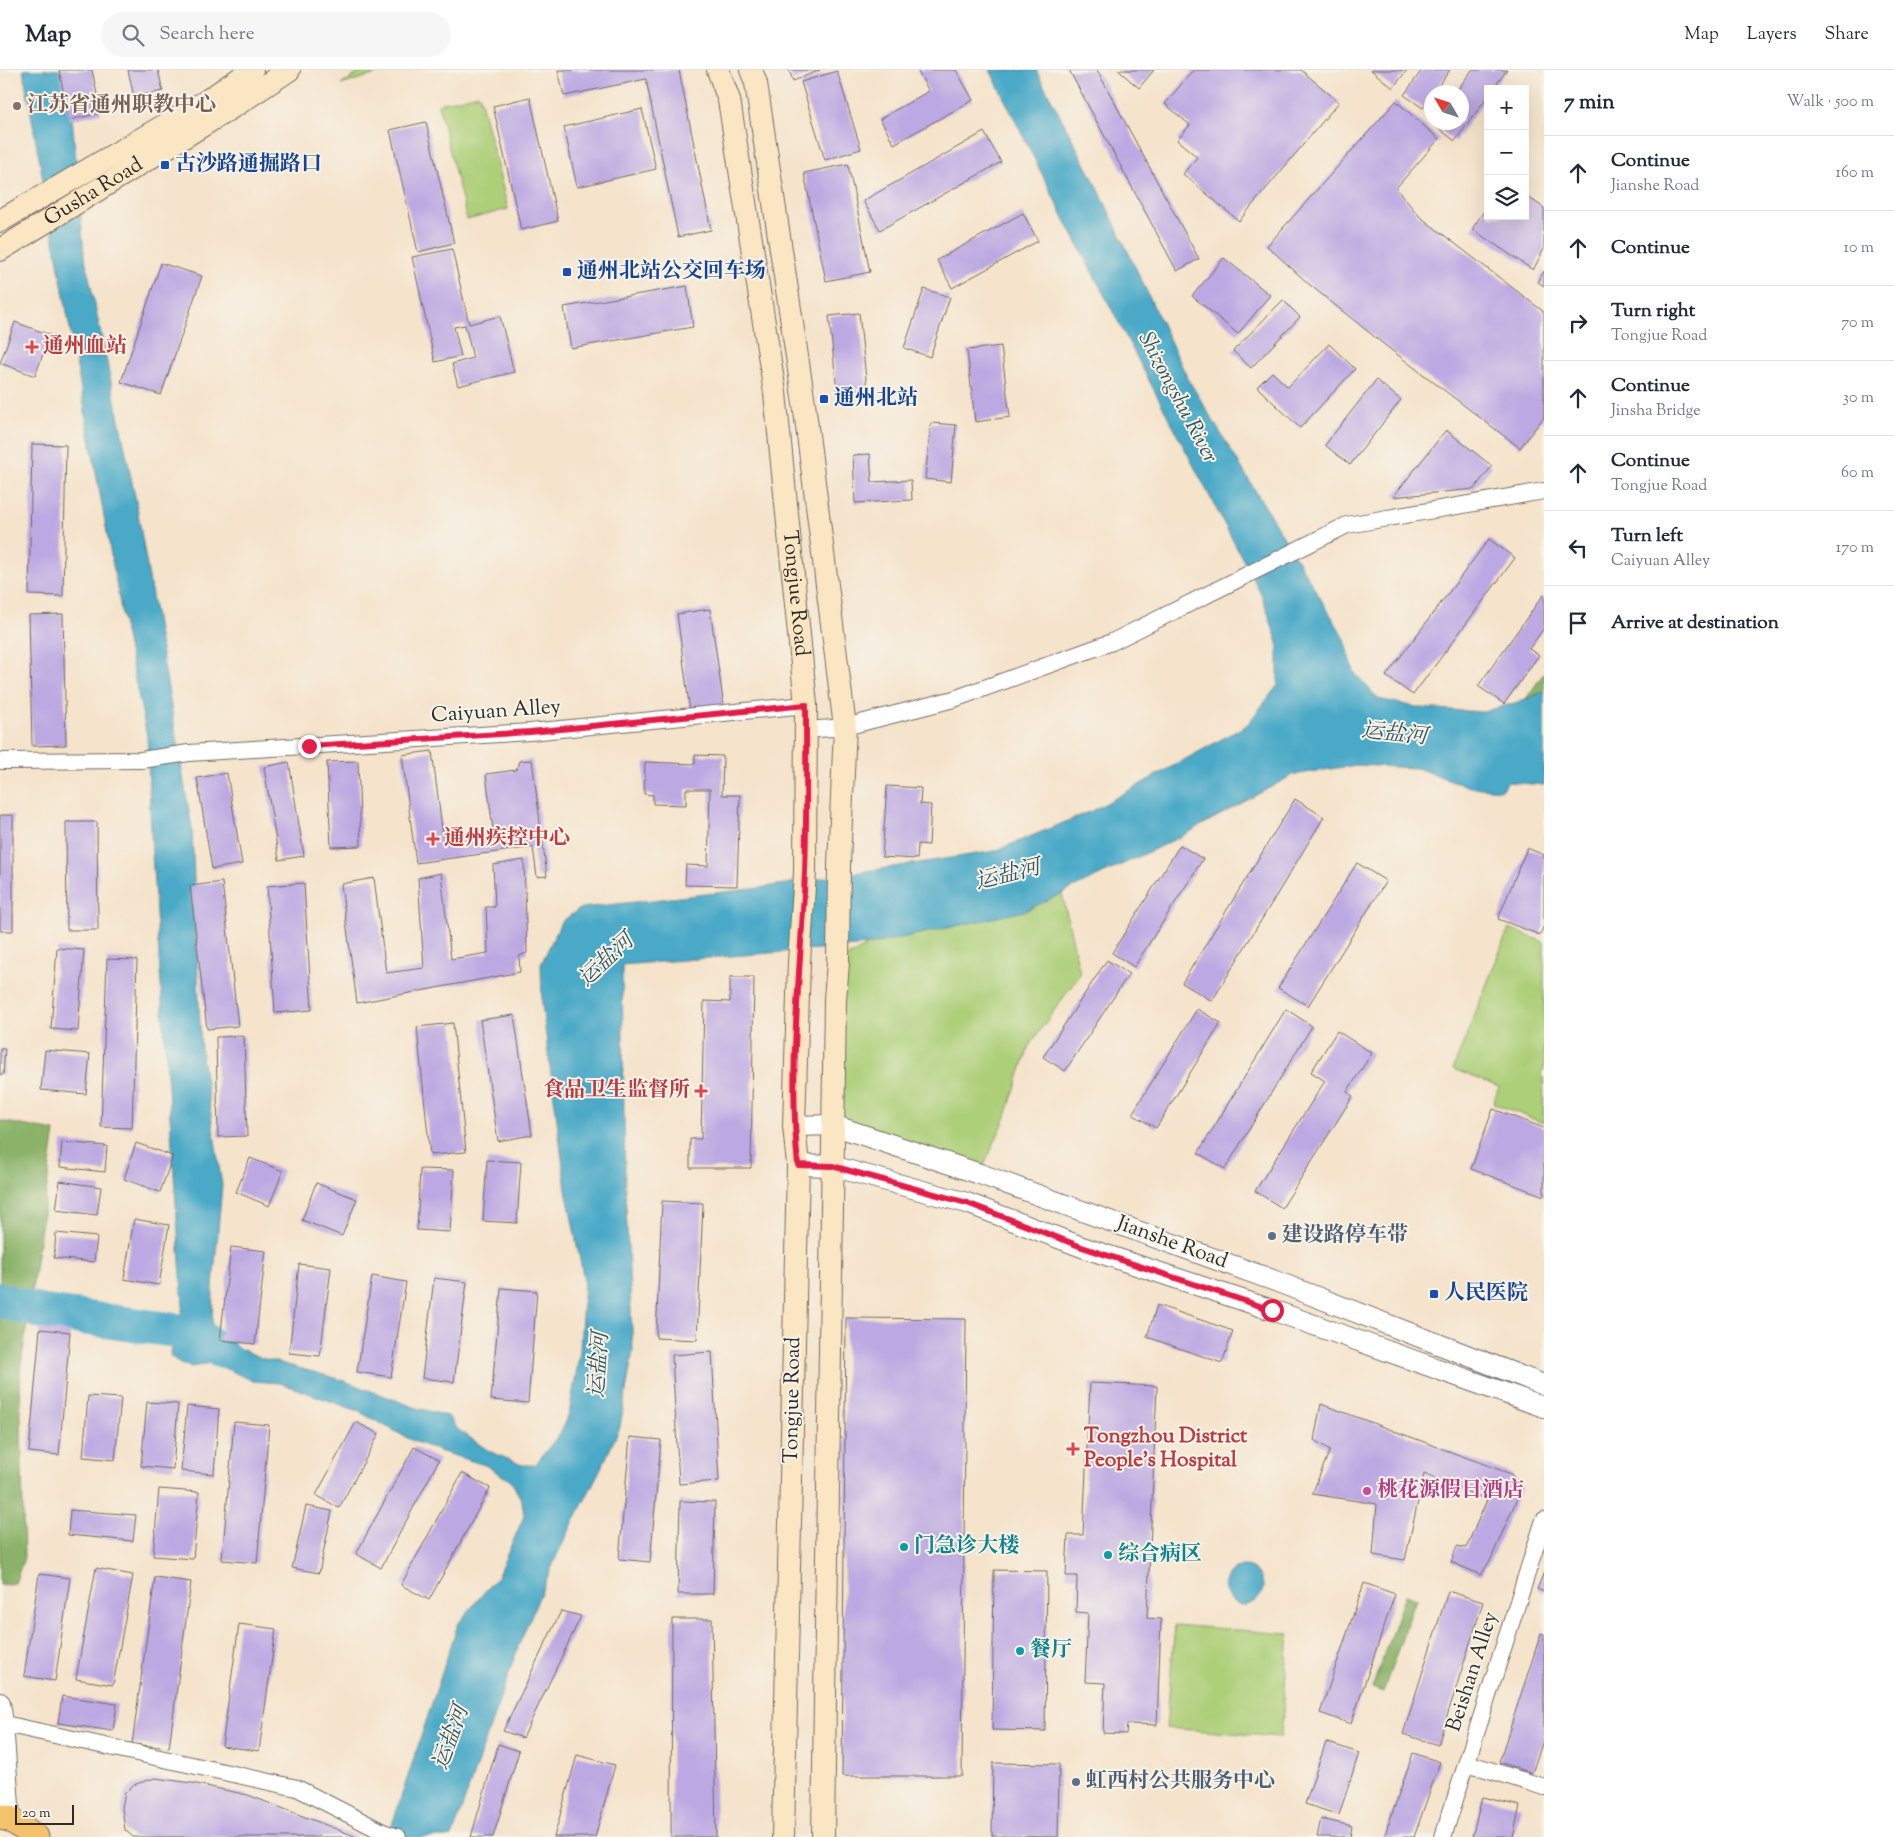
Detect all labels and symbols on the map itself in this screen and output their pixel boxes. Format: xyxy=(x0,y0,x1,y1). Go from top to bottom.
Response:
north arrow xyxy=(1424,85,1469,130)
place label: 江苏省通州职教中心 xyxy=(27,91,216,121)
marker: 江苏省通州职教中心 xyxy=(11,100,23,112)
street label: Gusha Road xyxy=(38,150,149,234)
place label: 古沙路通掘路口 xyxy=(175,150,322,180)
marker: 古沙路通掘路口 xyxy=(159,159,171,171)
place label: 通州北站公交回车场 xyxy=(577,257,766,287)
marker: 通州北站公交回车场 xyxy=(561,266,573,278)
water label: Shizongshu River xyxy=(1129,327,1225,470)
place label: 通州血站 xyxy=(43,332,127,362)
marker: 通州血站 xyxy=(25,340,39,354)
place label: 通州北站 xyxy=(834,384,918,414)
marker: 通州北站 xyxy=(818,393,830,405)
street label: Tongjue Road xyxy=(774,529,816,658)
street label: Caiyuan Alley xyxy=(430,692,562,731)
water label: 运盐河 xyxy=(1360,716,1432,755)
route end xyxy=(298,735,321,758)
place label: 通州疾控中心 xyxy=(444,824,570,854)
marker: 通州疾控中心 xyxy=(426,832,440,846)
water label: 运盐河 xyxy=(972,852,1048,900)
water label: 运盐河 xyxy=(572,924,645,995)
place label: 食品卫生监督所 xyxy=(543,1076,690,1106)
marker: 食品卫生监督所 xyxy=(694,1084,708,1098)
street label: Jianshe Road xyxy=(1111,1209,1232,1277)
place label: 建设路停车带 xyxy=(1282,1221,1408,1251)
marker: 建设路停车带 xyxy=(1266,1230,1278,1242)
place label: 人民医院 xyxy=(1444,1279,1528,1309)
marker: 人民医院 xyxy=(1428,1288,1440,1300)
route start xyxy=(1261,1299,1284,1322)
water label: 运盐河 xyxy=(582,1327,619,1399)
street label: Tongjue Road xyxy=(777,1336,809,1463)
place label: Tongzhou District People's Hospital xyxy=(1084,1422,1248,1476)
marker: Tongzhou District People's Hospital xyxy=(1066,1442,1080,1456)
place label: 桃花源假日酒店 xyxy=(1377,1476,1524,1506)
marker: 桃花源假日酒店 xyxy=(1361,1485,1373,1497)
place label: 门急诊大楼 xyxy=(914,1532,1019,1562)
place label: 综合病区 xyxy=(1118,1540,1202,1570)
marker: 门急诊大楼 xyxy=(898,1541,910,1553)
marker: 综合病区 xyxy=(1102,1549,1114,1561)
street label: Beishan Alley xyxy=(1439,1608,1507,1736)
place label: 餐厅 xyxy=(1030,1636,1072,1666)
marker: 餐厅 xyxy=(1014,1645,1026,1657)
water label: 运盐河 xyxy=(426,1698,480,1774)
place label: 虹西村公共服务中心 xyxy=(1086,1767,1275,1797)
marker: 虹西村公共服务中心 xyxy=(1070,1776,1082,1788)
scale bar xyxy=(15,1802,74,1825)

